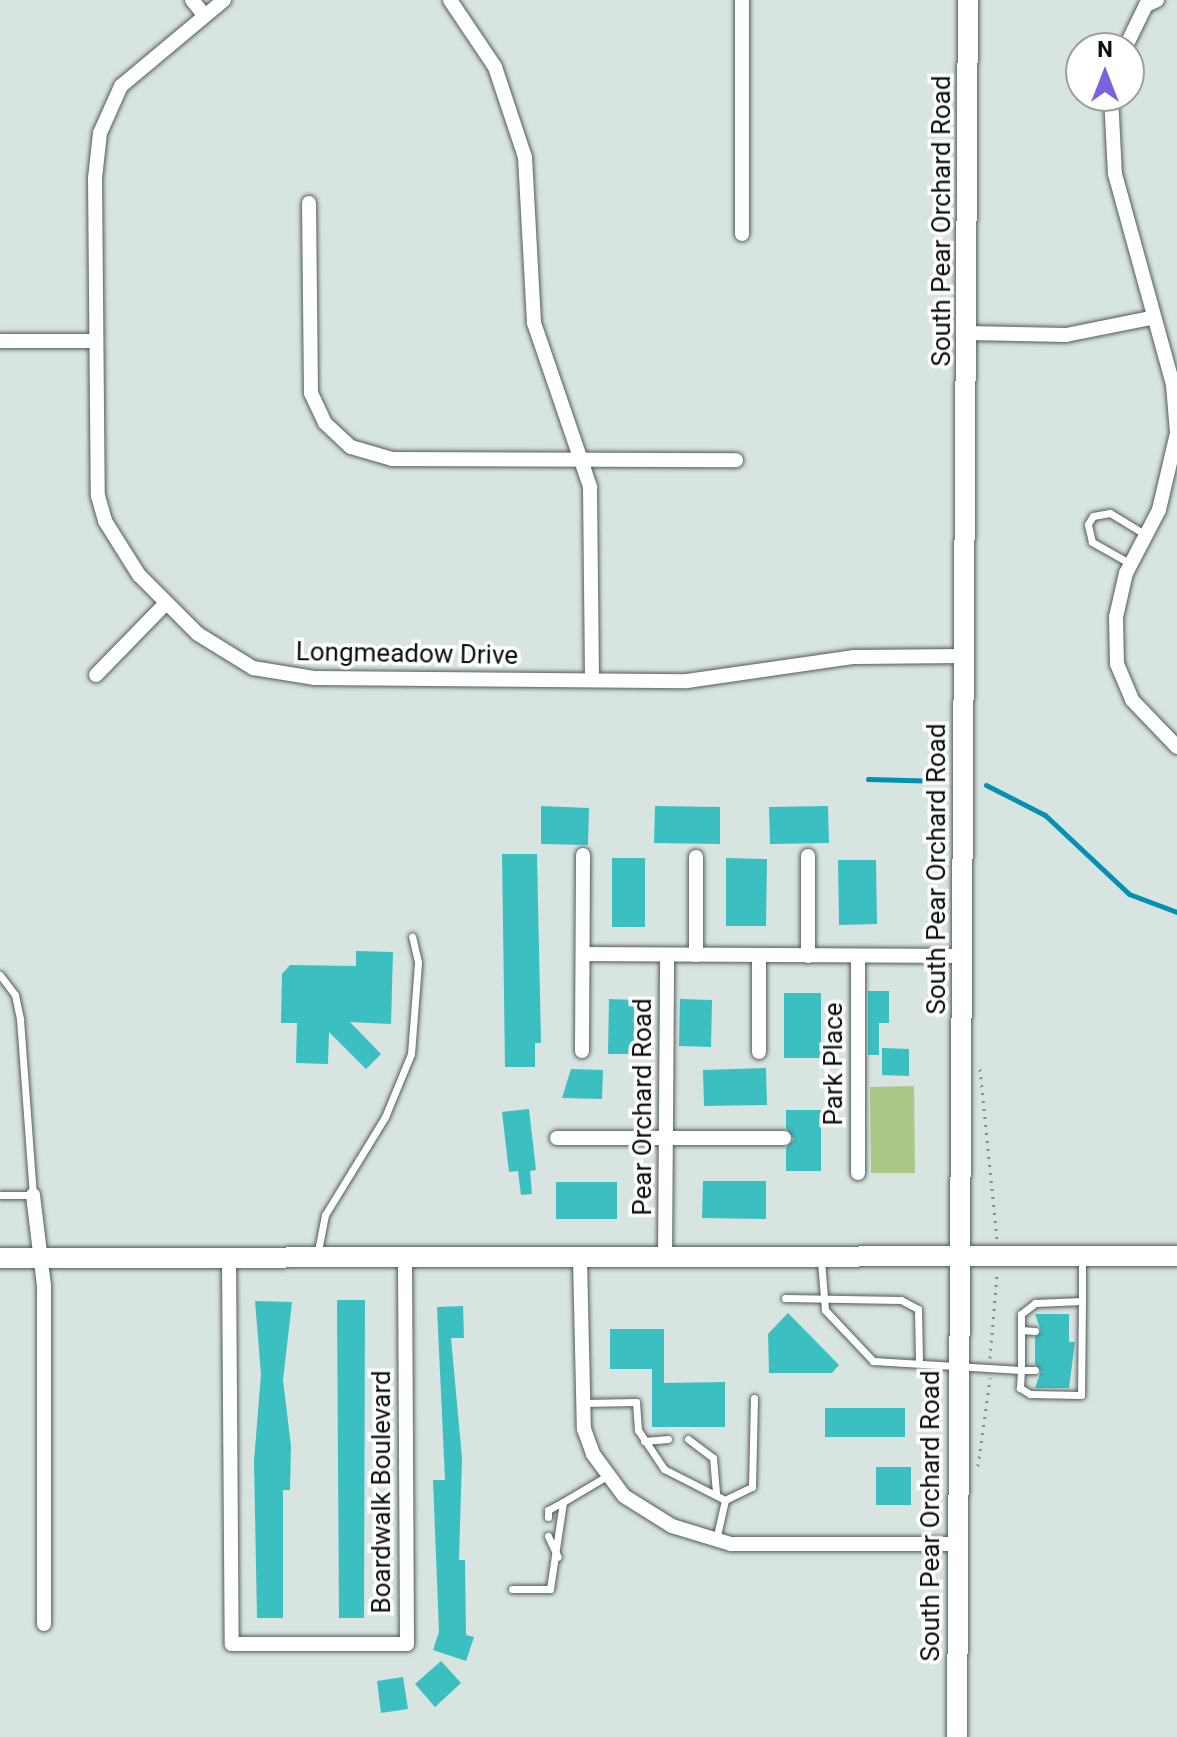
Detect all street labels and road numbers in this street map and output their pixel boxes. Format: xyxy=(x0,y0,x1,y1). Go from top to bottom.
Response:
street label: South Pear Orchard Road xyxy=(926,75,958,367)
street label: Longmeadow Drive xyxy=(296,636,518,672)
street label: South Pear Orchard Road xyxy=(921,723,953,1015)
street label: Pear Orchard Road xyxy=(627,998,659,1216)
street label: Park Place xyxy=(818,1002,850,1126)
street label: Boardwalk Boulevard xyxy=(366,1370,398,1614)
street label: South Pear Orchard Road xyxy=(915,1370,947,1662)

